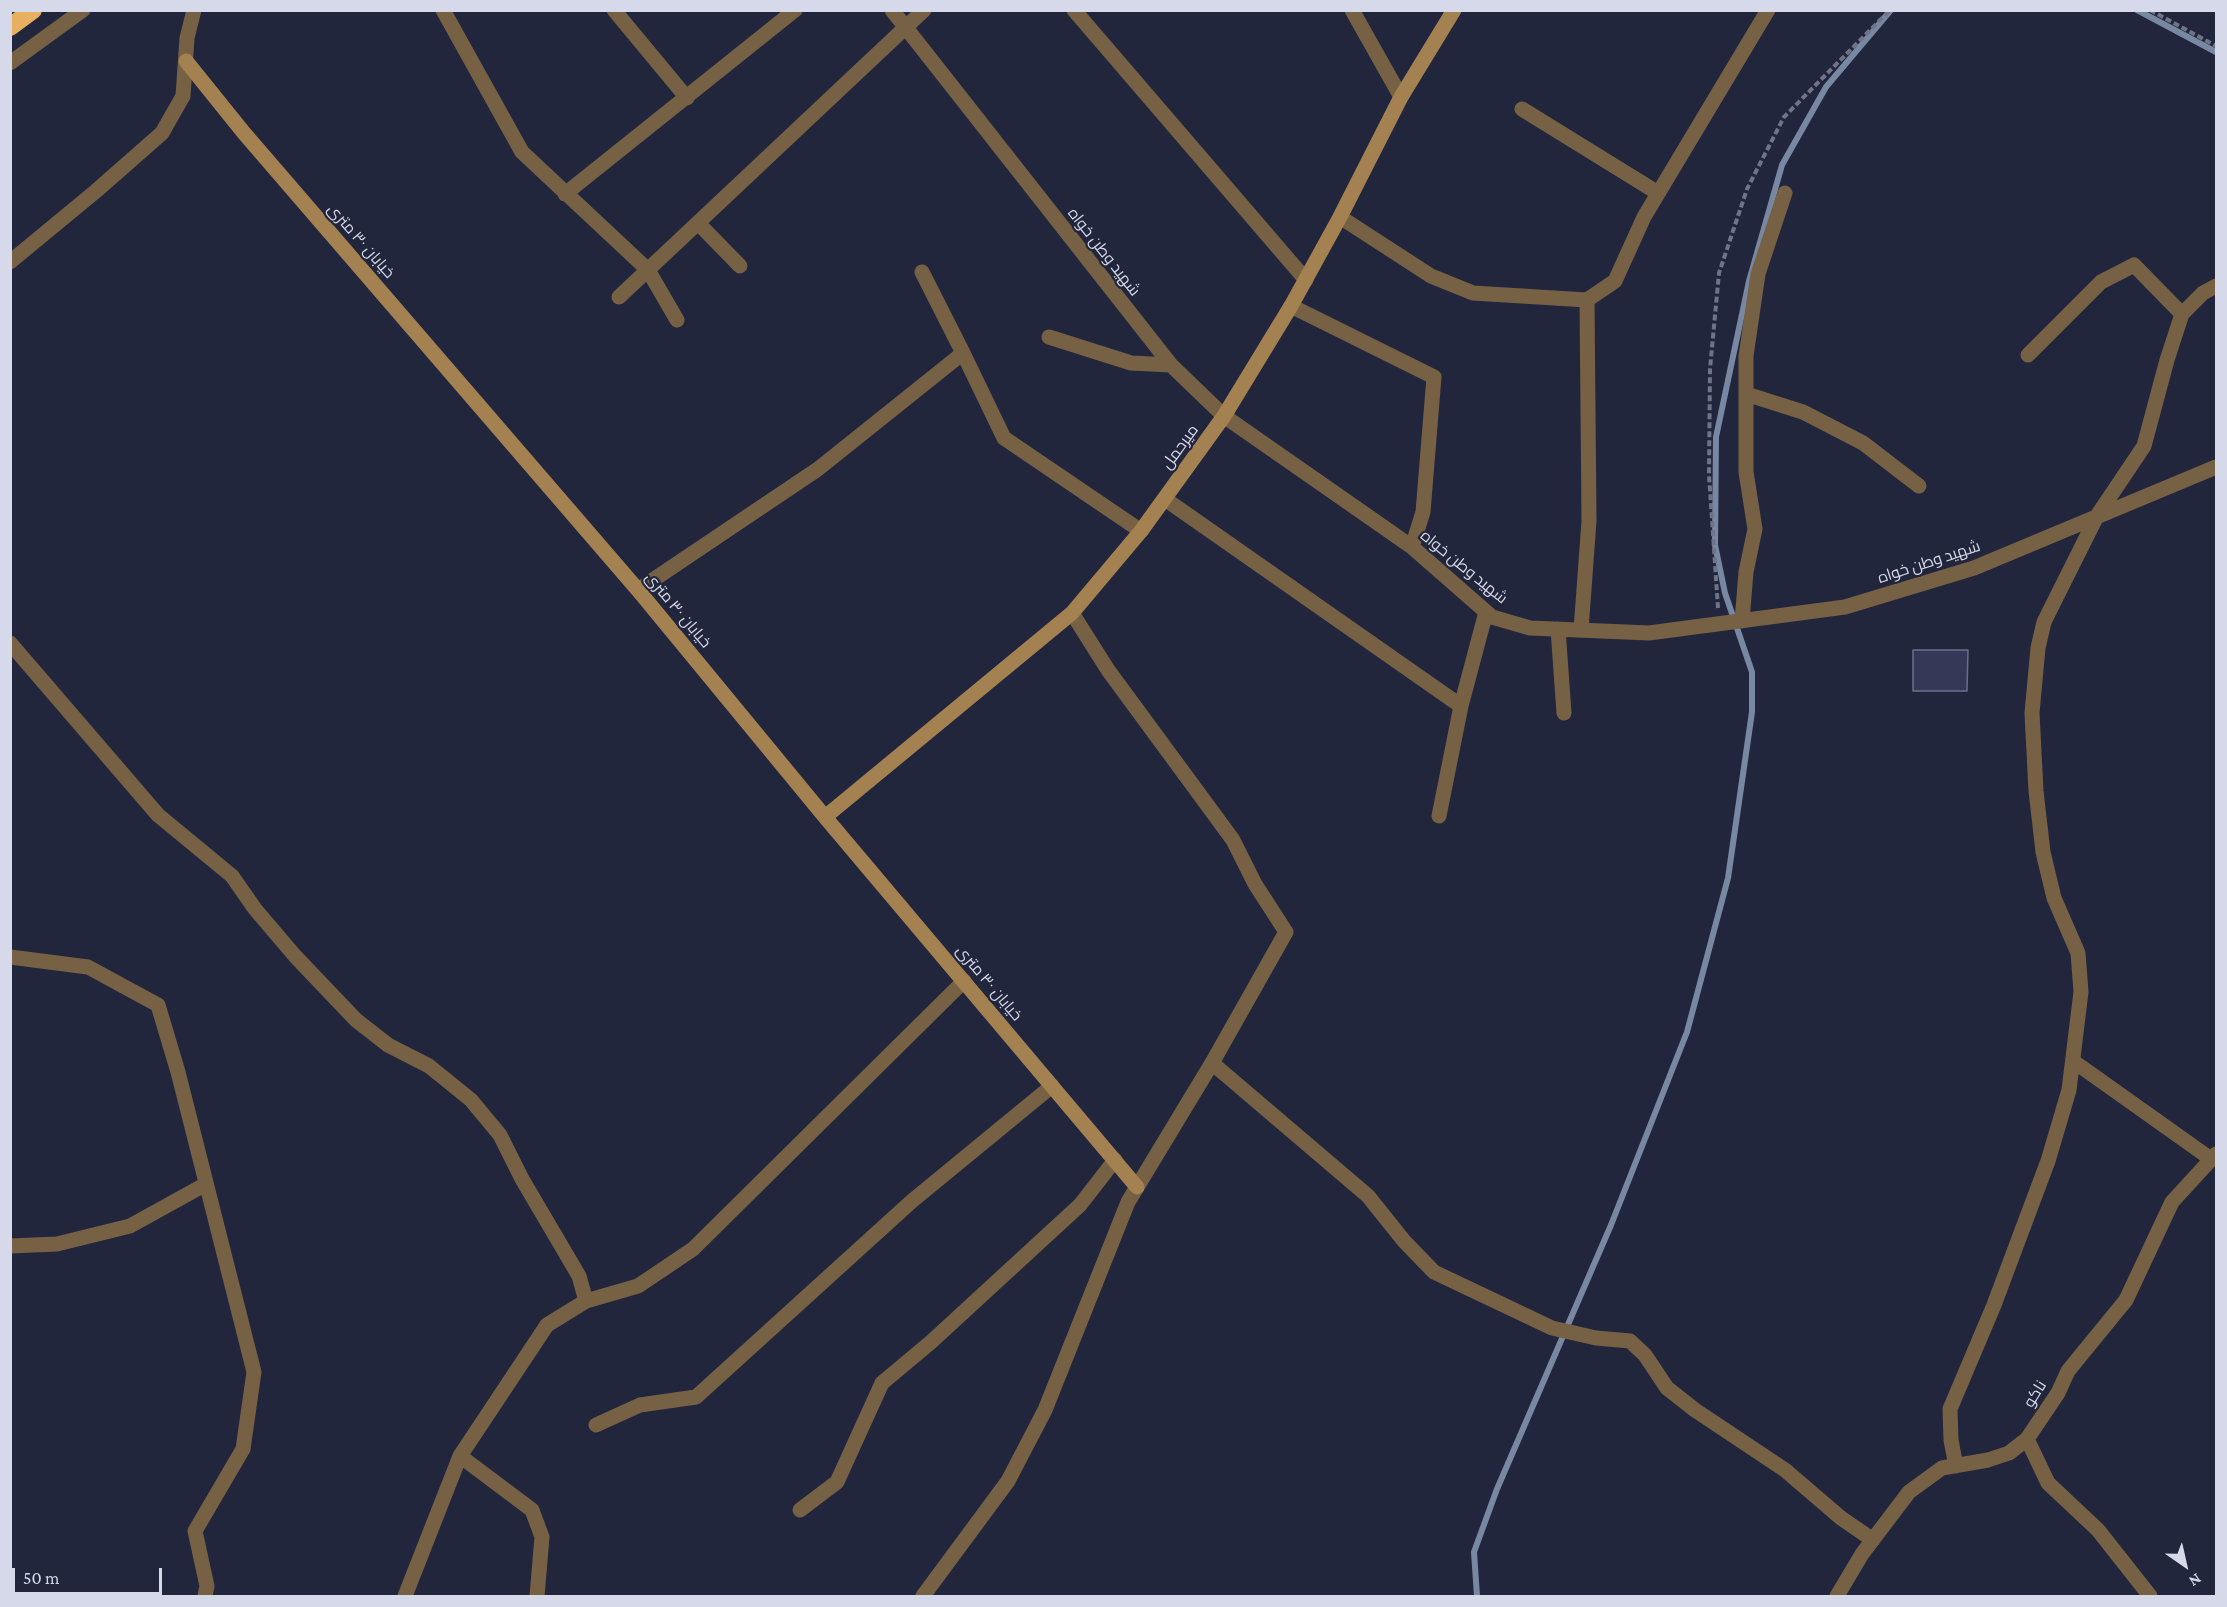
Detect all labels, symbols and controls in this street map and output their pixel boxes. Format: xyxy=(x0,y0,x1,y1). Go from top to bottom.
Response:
street label: خیابان ۳۰ متری xyxy=(323,200,399,282)
street label: شهید وطن خواه xyxy=(1064,204,1144,300)
street label: میرحمل xyxy=(1157,421,1203,473)
street label: شهید وطن خواه xyxy=(1417,526,1511,608)
street label: شهید وطن خواه xyxy=(1875,536,1983,588)
street label: خیابان ۳۰ متری xyxy=(641,568,715,652)
street label: خیابان ۳۰ متری xyxy=(952,941,1026,1025)
street label: ناکو xyxy=(2019,1377,2051,1411)
north arrow xyxy=(2155,1535,2215,1595)
scale bar xyxy=(15,1556,165,1594)
text: 50 m xyxy=(23,1568,60,1588)
text: N xyxy=(2186,1570,2205,1590)

